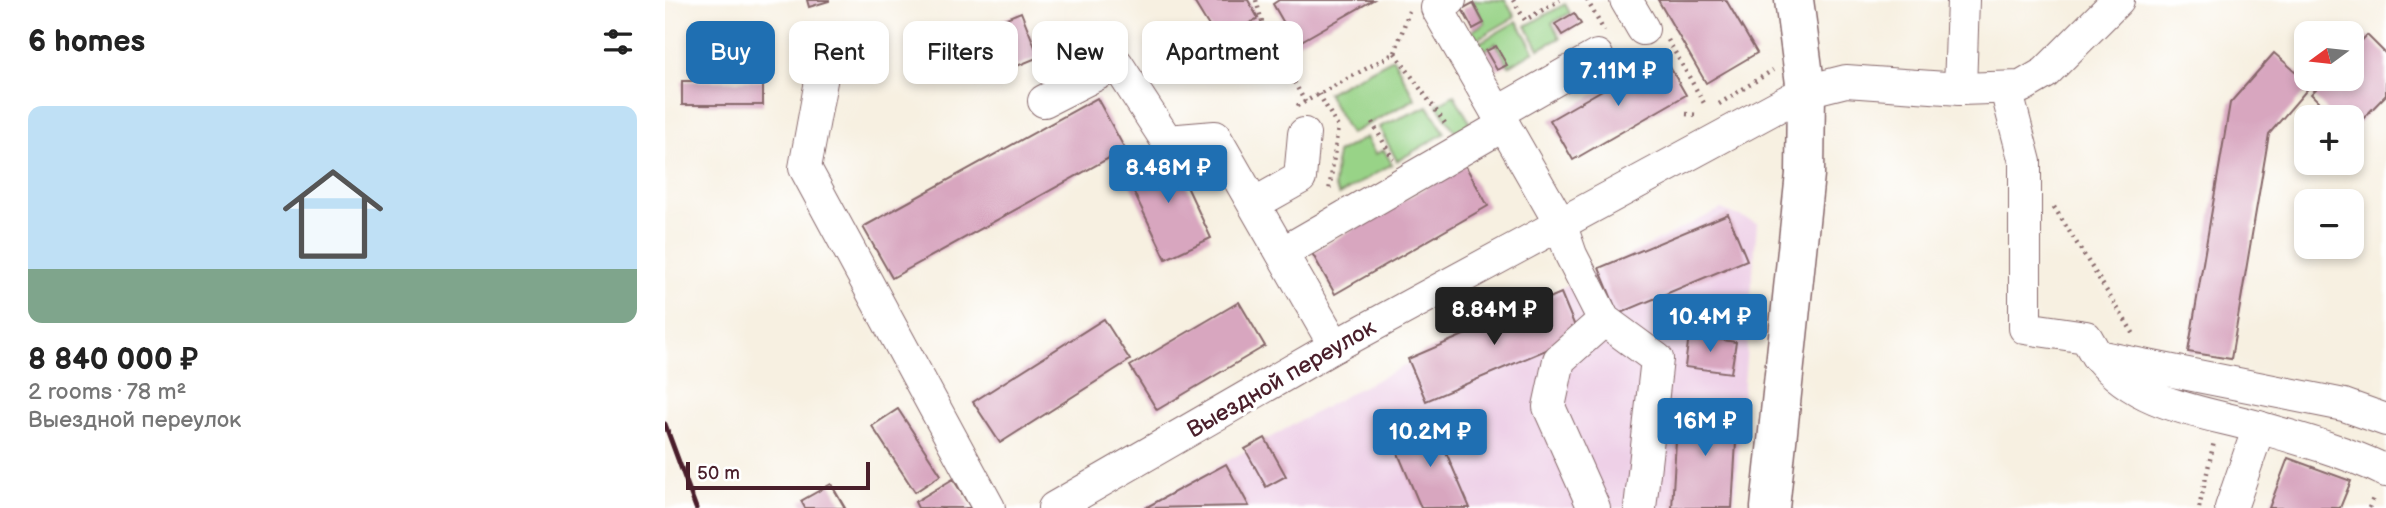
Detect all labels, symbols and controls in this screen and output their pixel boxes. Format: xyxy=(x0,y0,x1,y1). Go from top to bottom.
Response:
chip: Buy xyxy=(686,21,775,84)
chip: Rent xyxy=(789,21,889,84)
chip: Filters xyxy=(903,21,1018,84)
chip: New xyxy=(1032,21,1128,84)
chip: Apartment xyxy=(1142,21,1303,84)
north arrow xyxy=(2294,21,2364,91)
map controls xyxy=(2294,21,2364,259)
icon: filters xyxy=(599,23,637,61)
text: 6 homes xyxy=(28,24,145,60)
pin: 7.11M ₽ xyxy=(1553,48,1683,108)
text: 7.11M ₽ xyxy=(1580,57,1656,85)
button: + xyxy=(2294,105,2364,175)
pin: 8.48M ₽ xyxy=(1103,146,1233,205)
icon: home xyxy=(270,151,396,277)
text: 8.48M ₽ xyxy=(1125,154,1211,182)
button: − xyxy=(2294,189,2364,259)
pin: 8.84M ₽ xyxy=(1429,288,1559,347)
pin: 10.4M ₽ xyxy=(1645,294,1775,354)
text: 8.84M ₽ xyxy=(1451,296,1537,324)
text: 10.4M ₽ xyxy=(1669,303,1751,331)
street label: Выездной переулок xyxy=(1182,313,1381,444)
text: 8 840 000 ₽ xyxy=(28,342,198,378)
text: 2 rooms · 78 m² xyxy=(28,378,186,406)
pin: 16M ₽ xyxy=(1656,398,1754,458)
text: Выездной переулок xyxy=(28,406,241,434)
text: 16M ₽ xyxy=(1673,407,1737,435)
pin: 10.2M ₽ xyxy=(1365,410,1495,469)
text: 10.2M ₽ xyxy=(1389,418,1471,446)
scale bar xyxy=(686,459,870,491)
text: 50 m xyxy=(697,462,740,485)

